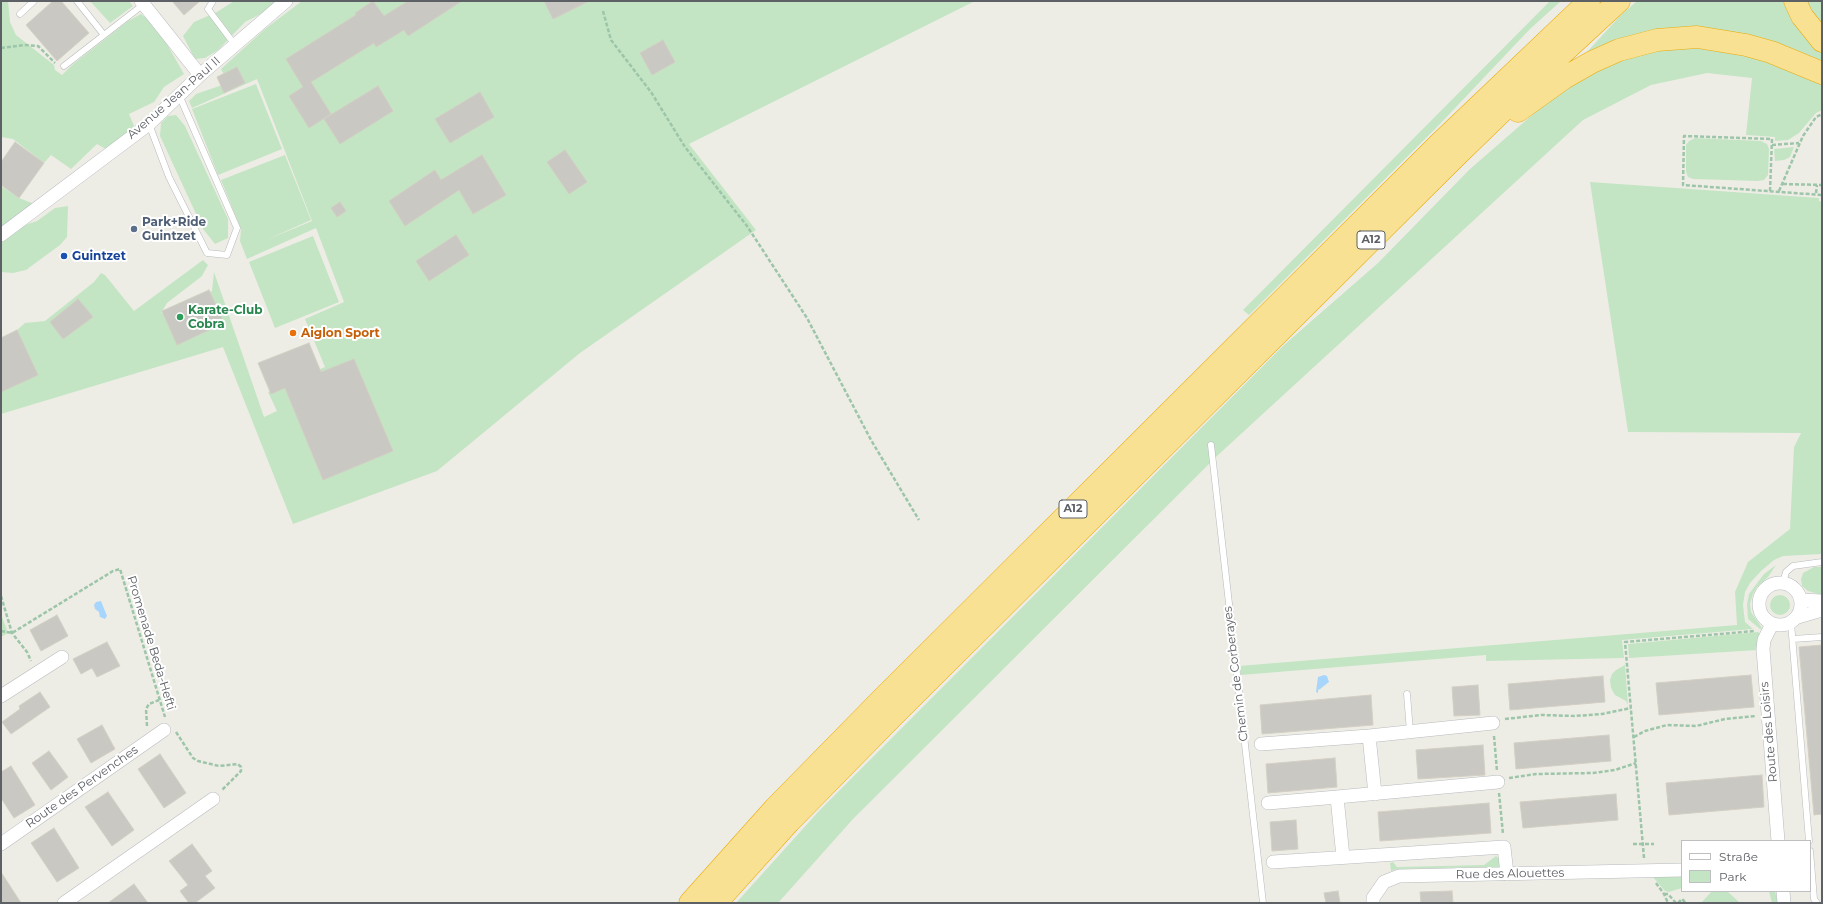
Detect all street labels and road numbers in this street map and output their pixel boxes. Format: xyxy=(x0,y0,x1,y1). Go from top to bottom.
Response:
street label: Avenue Jean-Paul II xyxy=(125,54,223,142)
road number: A12 xyxy=(1357,231,1385,249)
road number: A12 xyxy=(1059,500,1087,518)
street label: Promenade Beda-Hefti xyxy=(124,574,178,712)
street label: Chemin de Corberayes xyxy=(1221,606,1251,742)
street label: Route des Loisirs xyxy=(1757,681,1781,783)
street label: Route des Pervenches xyxy=(23,743,141,831)
street label: Rue des Alouettes xyxy=(1456,866,1564,882)

